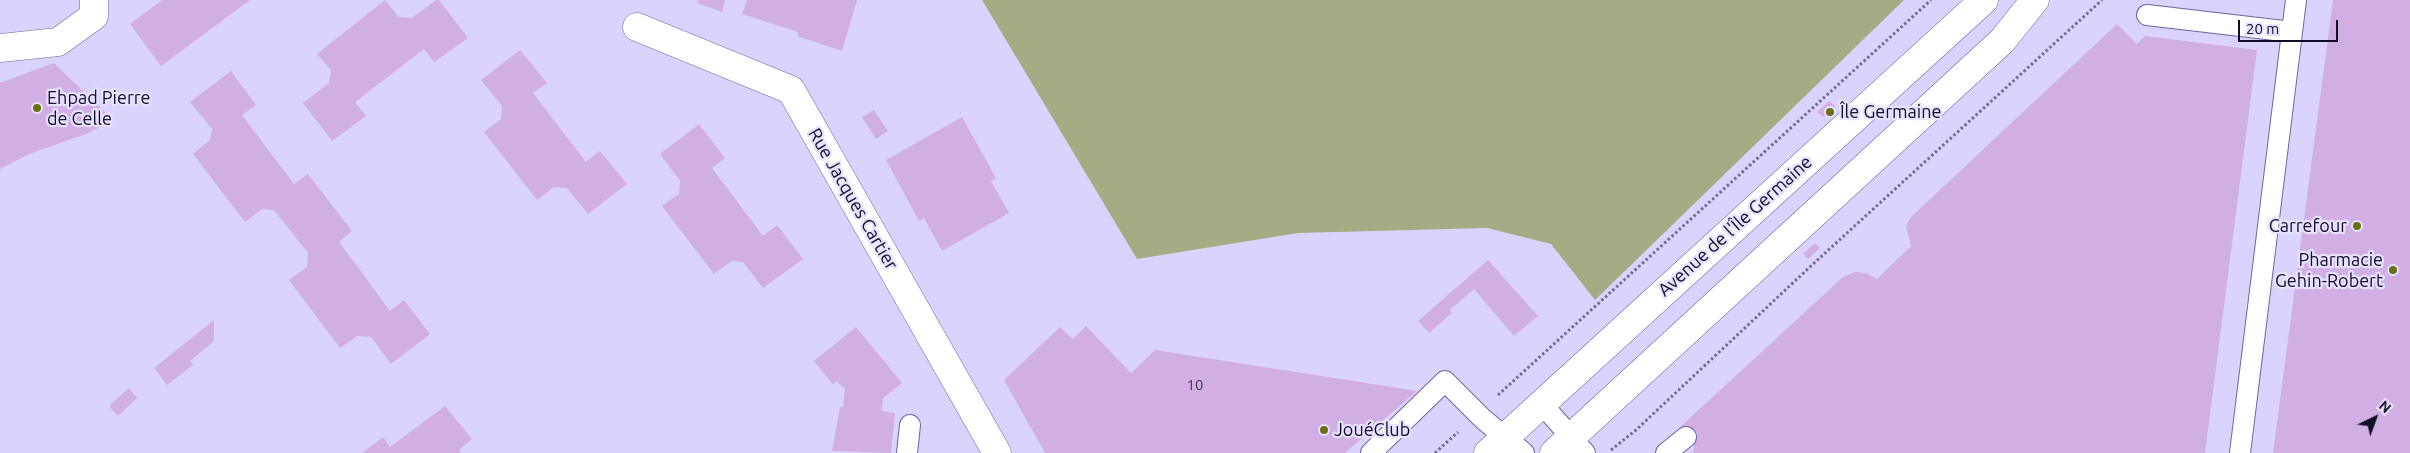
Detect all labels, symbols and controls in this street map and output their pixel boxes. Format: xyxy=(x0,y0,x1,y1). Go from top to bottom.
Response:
scale bar xyxy=(2240,10,2340,42)
text: 20 m xyxy=(2246,20,2279,37)
place label: Ehpad Pierre de Celle xyxy=(47,87,150,130)
place label: Île Germaine xyxy=(1840,101,1941,123)
marker: Ehpad Pierre de Celle xyxy=(31,102,43,114)
marker: Île Germaine xyxy=(1824,106,1836,118)
street label: Rue Jacques Cartier xyxy=(804,124,902,274)
street label: Avenue de l'Île Germaine xyxy=(1654,151,1816,301)
place label: Carrefour xyxy=(2269,215,2347,237)
marker: Carrefour xyxy=(2351,220,2363,232)
place label: Pharmacie Gehin-Robert xyxy=(2275,249,2383,292)
marker: Pharmacie Gehin-Robert xyxy=(2387,264,2399,276)
house number: 10 xyxy=(1187,376,1203,394)
north arrow xyxy=(2350,393,2400,443)
text: N xyxy=(2376,397,2394,416)
place label: JouéClub xyxy=(1334,419,1410,441)
marker: JouéClub xyxy=(1318,424,1330,436)

